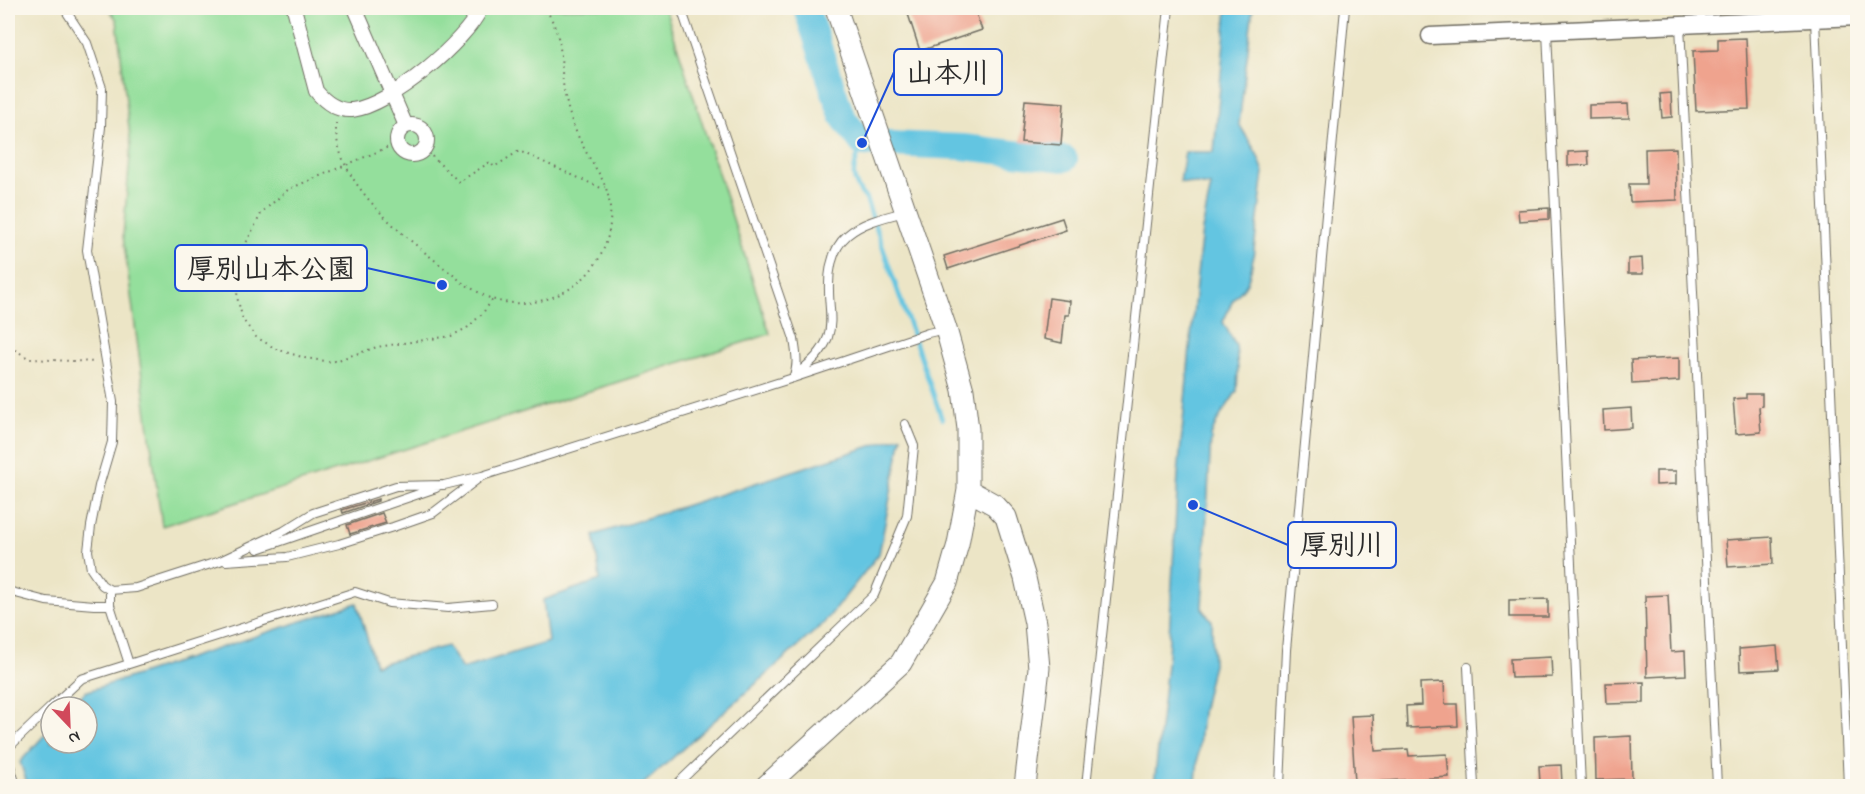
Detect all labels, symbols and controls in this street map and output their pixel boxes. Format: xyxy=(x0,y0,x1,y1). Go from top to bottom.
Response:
callout: 山本川 xyxy=(894,49,1002,95)
text: 山本川 xyxy=(906,55,990,96)
callout: 厚別山本公園 xyxy=(175,245,367,291)
text: 厚別山本公園 xyxy=(187,251,355,292)
callout: 厚別川 xyxy=(1288,522,1396,568)
text: 厚別川 xyxy=(1300,527,1384,568)
north arrow xyxy=(39,695,99,755)
text: N xyxy=(64,724,84,750)

